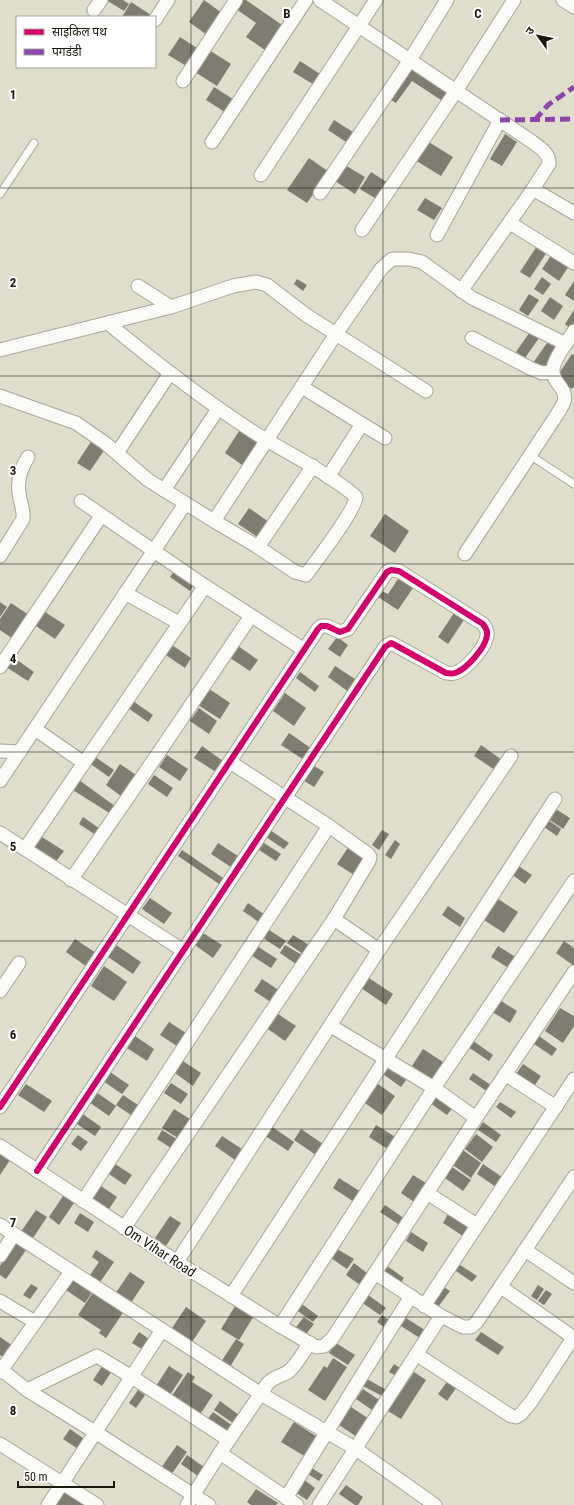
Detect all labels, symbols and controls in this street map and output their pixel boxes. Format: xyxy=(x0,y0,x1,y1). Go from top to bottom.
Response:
text: B xyxy=(283,6,291,21)
text: C xyxy=(474,6,482,21)
legend xyxy=(16,16,156,68)
north arrow xyxy=(518,16,558,56)
text: साइकिल पथ xyxy=(52,24,107,39)
text: उ xyxy=(523,24,538,37)
text: पगडंडी xyxy=(52,44,82,59)
text: 1 xyxy=(10,87,16,102)
text: 2 xyxy=(10,275,17,290)
text: 3 xyxy=(10,463,16,478)
text: 4 xyxy=(10,651,17,666)
text: 5 xyxy=(10,839,17,854)
text: 6 xyxy=(10,1027,17,1042)
text: 7 xyxy=(10,1215,17,1230)
street label: Om Vihar Road xyxy=(121,1222,199,1280)
text: 8 xyxy=(10,1403,16,1418)
scale bar xyxy=(18,1463,114,1489)
text: 50 m xyxy=(24,1470,48,1484)

